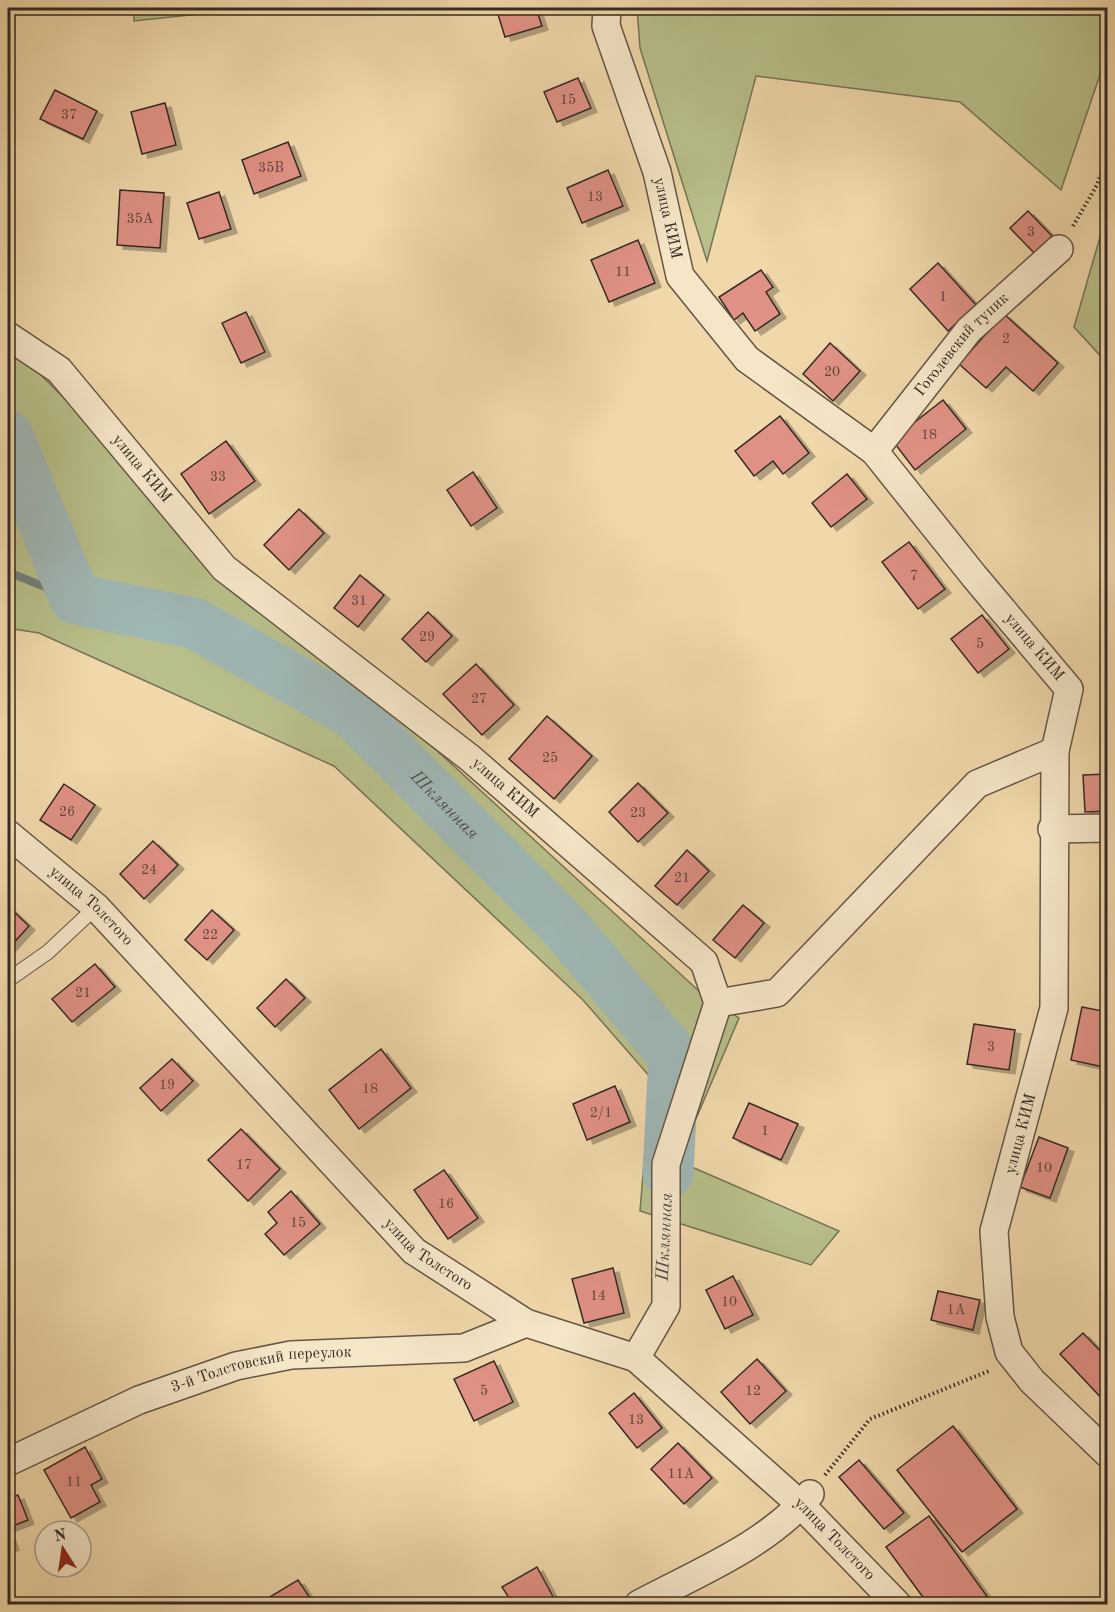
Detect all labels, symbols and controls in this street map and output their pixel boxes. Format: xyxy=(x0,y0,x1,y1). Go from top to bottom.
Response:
house number: 15 xyxy=(560,93,576,107)
house number: 37 xyxy=(61,108,77,122)
house number: 35В xyxy=(258,161,284,175)
street label: улица КИМ xyxy=(650,176,684,260)
house number: 13 xyxy=(587,190,603,204)
house number: 35А xyxy=(127,212,154,226)
house number: 3 xyxy=(1027,225,1035,239)
house number: 11 xyxy=(615,265,631,279)
street label: Гоголевский тупик xyxy=(912,290,1012,400)
house number: 1 xyxy=(939,290,947,304)
house number: 2 xyxy=(1002,332,1010,346)
house number: 20 xyxy=(824,365,840,379)
house number: 18 xyxy=(921,428,937,442)
street label: улица КИМ xyxy=(109,432,174,506)
house number: 33 xyxy=(210,470,226,484)
house number: 7 xyxy=(910,569,918,583)
house number: 31 xyxy=(351,594,367,608)
street label: улица КИМ xyxy=(1001,611,1067,684)
house number: 29 xyxy=(419,630,435,644)
house number: 5 xyxy=(976,637,984,651)
house number: 27 xyxy=(471,692,487,706)
house number: 25 xyxy=(542,751,558,765)
street label: улица КИМ xyxy=(468,755,541,822)
water label: Шклянная xyxy=(406,766,482,843)
house number: 26 xyxy=(59,805,75,819)
house number: 23 xyxy=(630,806,646,820)
street label: улица Толстого xyxy=(46,863,136,949)
house number: 24 xyxy=(141,863,157,877)
house number: 21 xyxy=(674,871,690,885)
house number: 22 xyxy=(202,928,218,942)
house number: 21 xyxy=(75,986,91,1000)
house number: 3 xyxy=(987,1040,995,1054)
house number: 19 xyxy=(159,1078,175,1092)
house number: 18 xyxy=(362,1082,378,1096)
street label: улица КИМ xyxy=(1003,1092,1039,1176)
house number: 2/1 xyxy=(590,1106,612,1120)
house number: 1 xyxy=(761,1124,769,1138)
house number: 17 xyxy=(236,1158,252,1172)
house number: 10 xyxy=(1036,1161,1052,1175)
water label: Шклянная xyxy=(654,1192,676,1283)
house number: 16 xyxy=(438,1197,454,1211)
street label: улица Толстого xyxy=(380,1215,475,1294)
house number: 15 xyxy=(290,1216,306,1230)
house number: 14 xyxy=(590,1289,606,1303)
house number: 10 xyxy=(721,1295,737,1309)
house number: 1А xyxy=(947,1303,966,1317)
street label: 3-й Толстовский переулок xyxy=(169,1345,352,1396)
house number: 5 xyxy=(480,1384,488,1398)
house number: 12 xyxy=(745,1384,761,1398)
house number: 13 xyxy=(628,1413,644,1427)
house number: 11А xyxy=(668,1467,695,1481)
house number: 11 xyxy=(66,1475,82,1489)
street label: улица Толстого xyxy=(791,1495,878,1584)
north arrow xyxy=(33,1519,93,1579)
text: N xyxy=(53,1527,69,1545)

